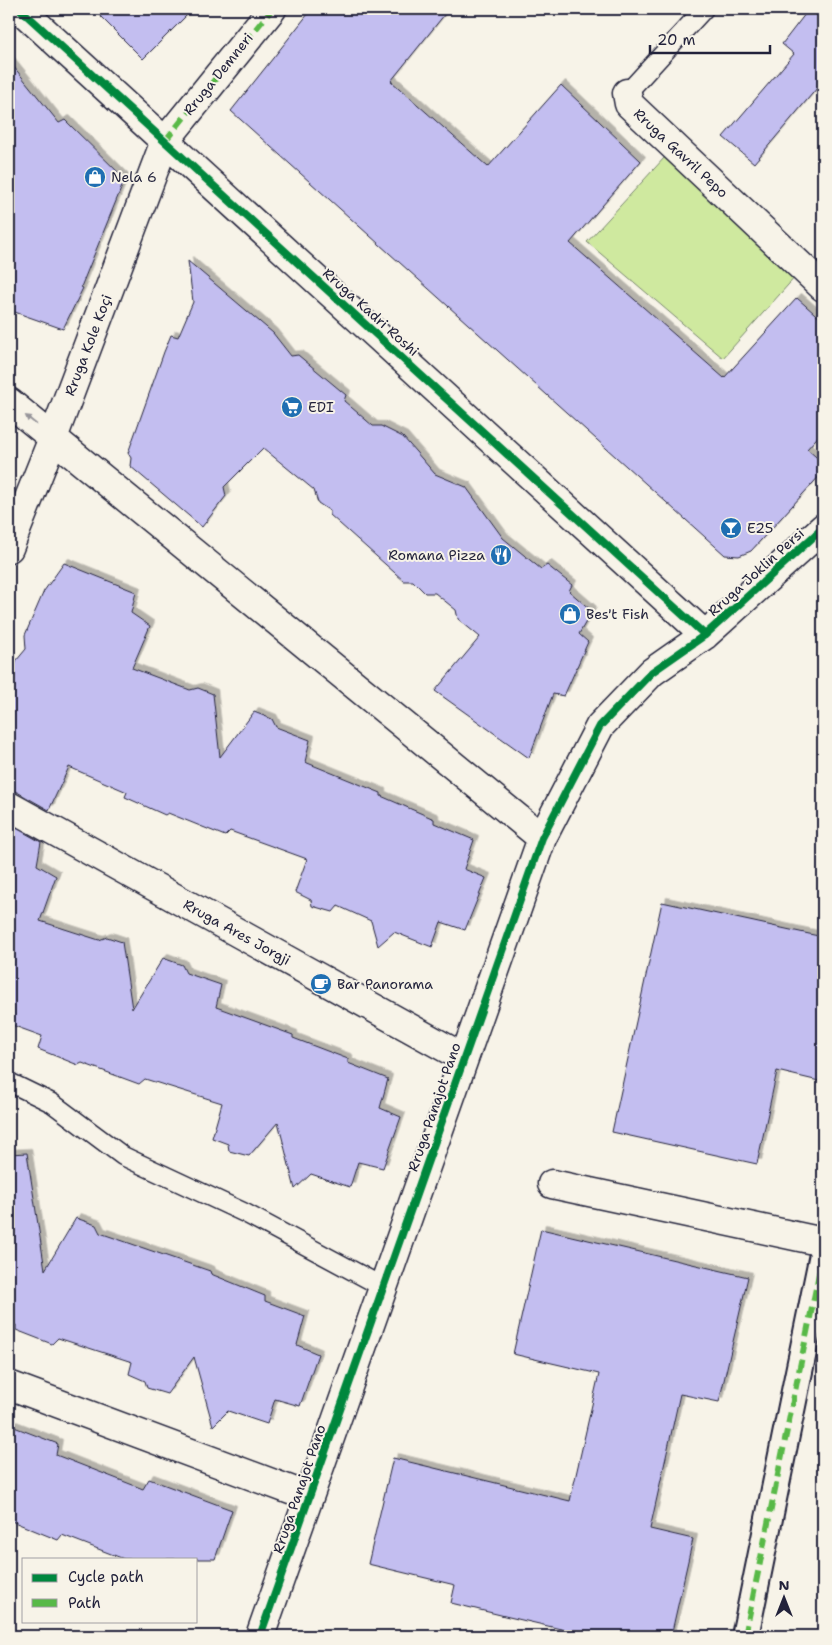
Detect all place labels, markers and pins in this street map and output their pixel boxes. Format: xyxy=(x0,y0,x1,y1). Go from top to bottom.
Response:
shop icon: Nela 6 xyxy=(83,165,107,189)
place label: Nela 6 xyxy=(111,168,157,186)
supermarket icon: EDI xyxy=(280,395,304,419)
place label: EDI xyxy=(308,398,334,416)
bar icon: E25 xyxy=(719,516,743,540)
place label: E25 xyxy=(747,519,773,537)
restaurant icon: Romana Pizza xyxy=(489,543,513,567)
place label: Romana Pizza xyxy=(388,546,485,564)
shop icon: Bes't Fish xyxy=(558,602,582,626)
place label: Bes't Fish xyxy=(586,605,649,623)
cafe icon: Bar Panorama xyxy=(309,972,333,996)
place label: Bar Panorama xyxy=(337,975,433,993)

